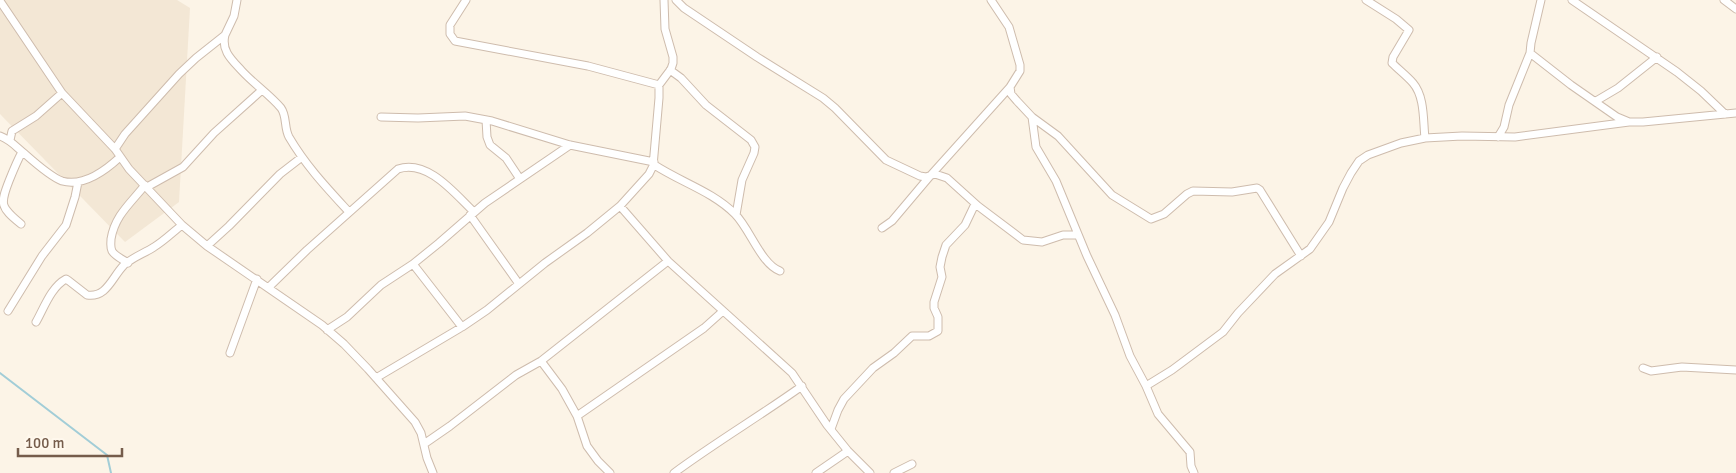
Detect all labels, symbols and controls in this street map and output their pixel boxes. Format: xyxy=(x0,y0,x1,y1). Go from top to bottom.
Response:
scale bar xyxy=(18,426,121,458)
text: 100 m xyxy=(25,434,65,452)

